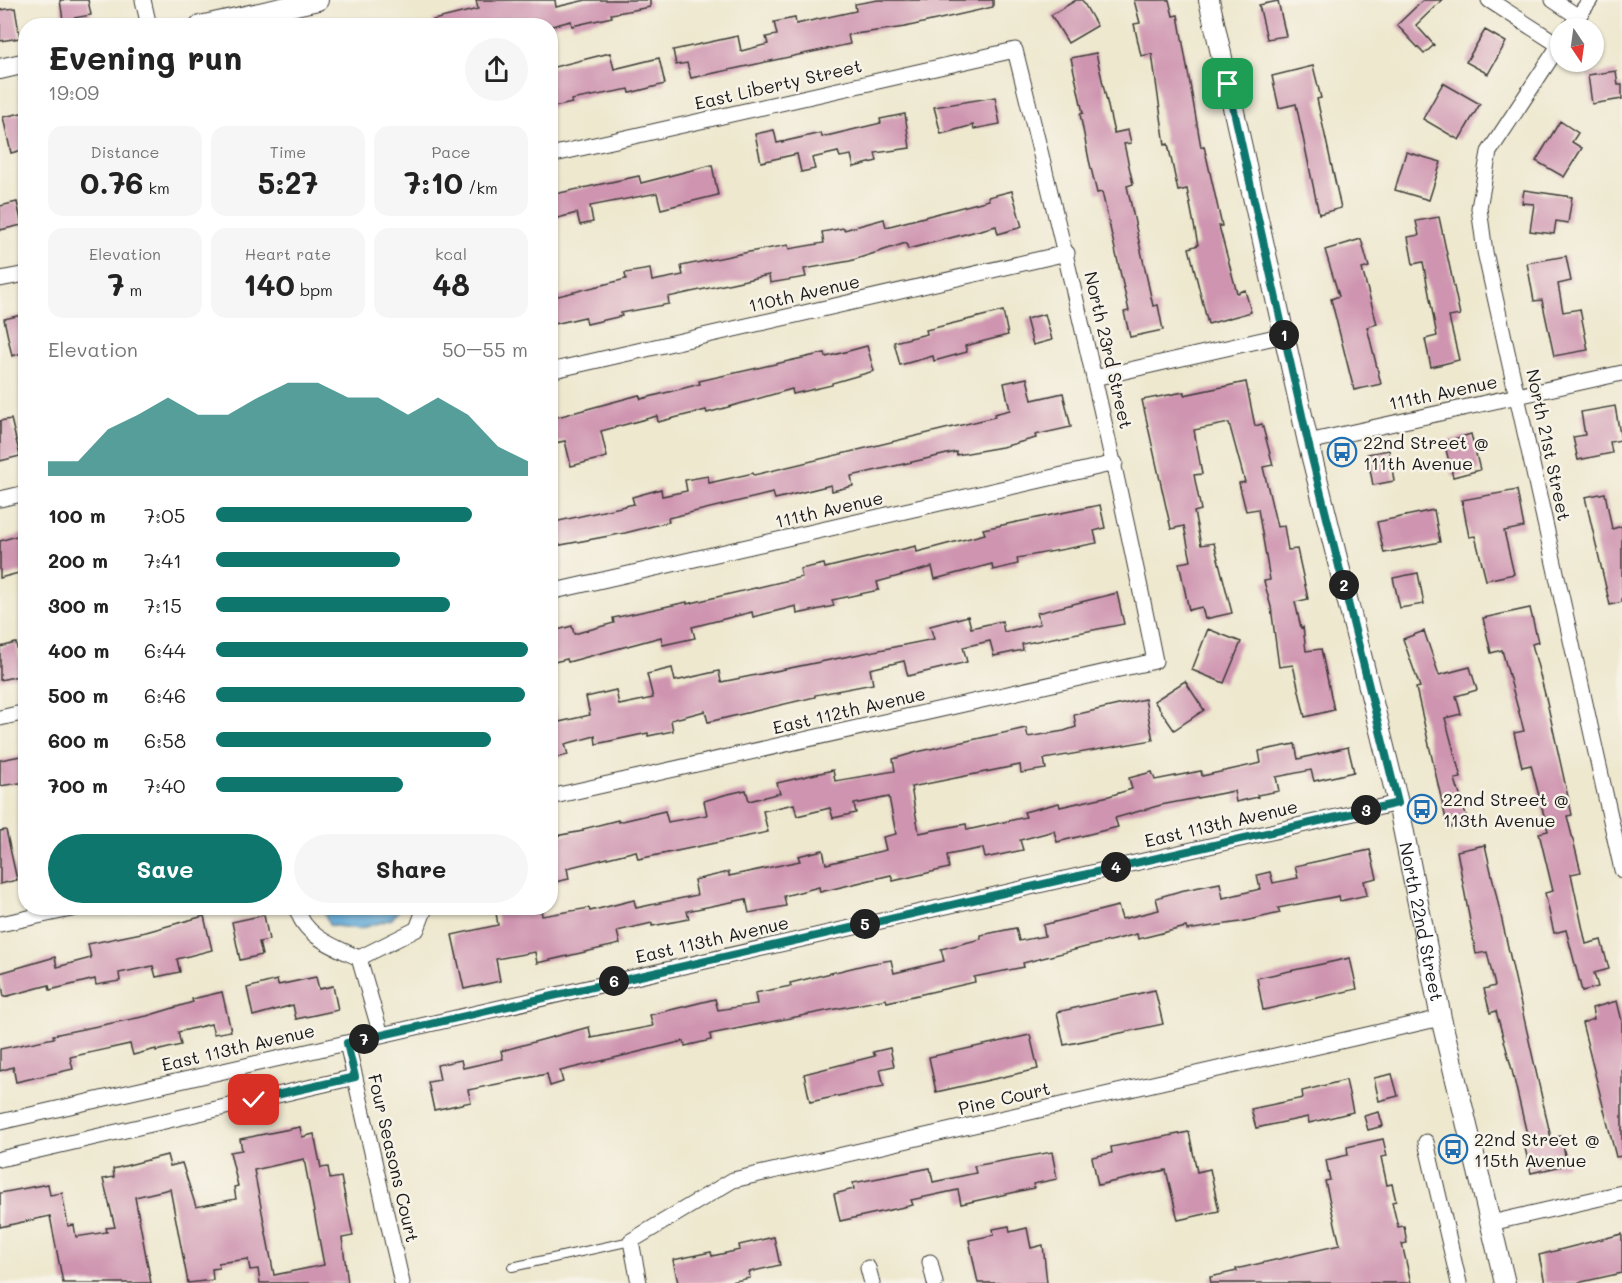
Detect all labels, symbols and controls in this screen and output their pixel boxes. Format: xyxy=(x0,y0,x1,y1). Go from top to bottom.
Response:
north arrow xyxy=(1550,18,1604,72)
map controls xyxy=(1550,18,1604,72)
text: Evening run xyxy=(48,35,242,78)
button: share xyxy=(465,38,528,101)
street label: East Liberty Street xyxy=(692,53,864,115)
pin xyxy=(1202,58,1253,109)
icon: arrive xyxy=(1211,67,1244,100)
text: 19:09 xyxy=(48,79,99,105)
text: Distance xyxy=(91,141,159,162)
text: Time xyxy=(270,141,306,162)
text: Pace xyxy=(431,141,471,162)
text: 0.76 xyxy=(80,162,144,202)
text: 5:27 xyxy=(258,162,318,202)
text: 7:10 xyxy=(404,162,463,202)
text: km xyxy=(144,177,170,198)
text: /km xyxy=(463,177,498,198)
text: Elevation xyxy=(89,243,161,264)
text: Heart rate xyxy=(245,243,331,264)
text: kcal xyxy=(435,243,467,264)
text: 7 xyxy=(108,264,124,304)
text: 140 xyxy=(243,264,295,304)
text: 48 xyxy=(432,264,470,304)
street label: 110th Avenue xyxy=(746,269,862,317)
street label: North 23rd Street xyxy=(1079,269,1139,431)
text: m xyxy=(124,279,142,300)
text: bpm xyxy=(295,279,333,300)
pin: 1 xyxy=(1269,320,1299,350)
text: 1 xyxy=(1280,324,1288,345)
text: Elevation xyxy=(48,336,138,362)
text: 50–55 m xyxy=(442,336,528,362)
street label: North 21st Street xyxy=(1521,367,1577,523)
street label: 111th Avenue xyxy=(1387,369,1499,415)
place label: 22nd Street @ 111th Avenue xyxy=(1363,430,1489,475)
bus stop icon: 22nd Street @ 111th Avenue xyxy=(1326,436,1358,468)
street label: 111th Avenue xyxy=(773,485,885,533)
text: 100 m xyxy=(48,502,106,528)
text: 7:05 xyxy=(144,502,185,528)
text: 200 m xyxy=(48,547,108,573)
text: 7:41 xyxy=(144,547,182,573)
pin: 2 xyxy=(1329,570,1359,600)
text: 2 xyxy=(1340,574,1348,595)
text: 300 m xyxy=(48,592,109,618)
text: 7:15 xyxy=(144,592,182,618)
text: 400 m xyxy=(48,637,109,663)
text: 6:44 xyxy=(144,637,186,663)
street label: East 112th Avenue xyxy=(770,681,928,739)
text: 500 m xyxy=(48,682,108,708)
text: 6:46 xyxy=(144,682,186,708)
text: 600 m xyxy=(48,727,109,753)
text: 6:58 xyxy=(144,727,186,753)
text: 700 m xyxy=(48,772,108,798)
text: 7:40 xyxy=(144,772,185,798)
place label: 22nd Street @ 113th Avenue xyxy=(1443,787,1569,832)
bus stop icon: 22nd Street @ 113th Avenue xyxy=(1406,793,1438,825)
street label: East 113th Avenue xyxy=(1142,794,1300,852)
pin: 3 xyxy=(1351,795,1381,825)
text: 3 xyxy=(1361,799,1371,820)
button: Save xyxy=(48,834,282,903)
button: Share xyxy=(294,834,528,903)
street label: North 22nd Street xyxy=(1394,840,1449,1003)
pin: 4 xyxy=(1101,852,1131,882)
text: 4 xyxy=(1111,856,1121,877)
pin: 5 xyxy=(850,909,880,939)
street label: East 113th Avenue xyxy=(633,910,791,968)
text: 5 xyxy=(860,913,870,934)
pin: 6 xyxy=(599,966,629,996)
text: 6 xyxy=(609,970,619,991)
street label: East 113th Avenue xyxy=(159,1018,317,1076)
pin: 7 xyxy=(349,1024,379,1054)
text: 7 xyxy=(360,1028,368,1049)
street label: Four Seasons Court xyxy=(363,1071,425,1245)
pin xyxy=(228,1074,279,1125)
street label: Pine Court xyxy=(956,1076,1052,1120)
icon: check xyxy=(237,1083,270,1116)
place label: 22nd Street @ 115th Avenue xyxy=(1474,1127,1600,1172)
bus stop icon: 22nd Street @ 115th Avenue xyxy=(1437,1133,1469,1165)

